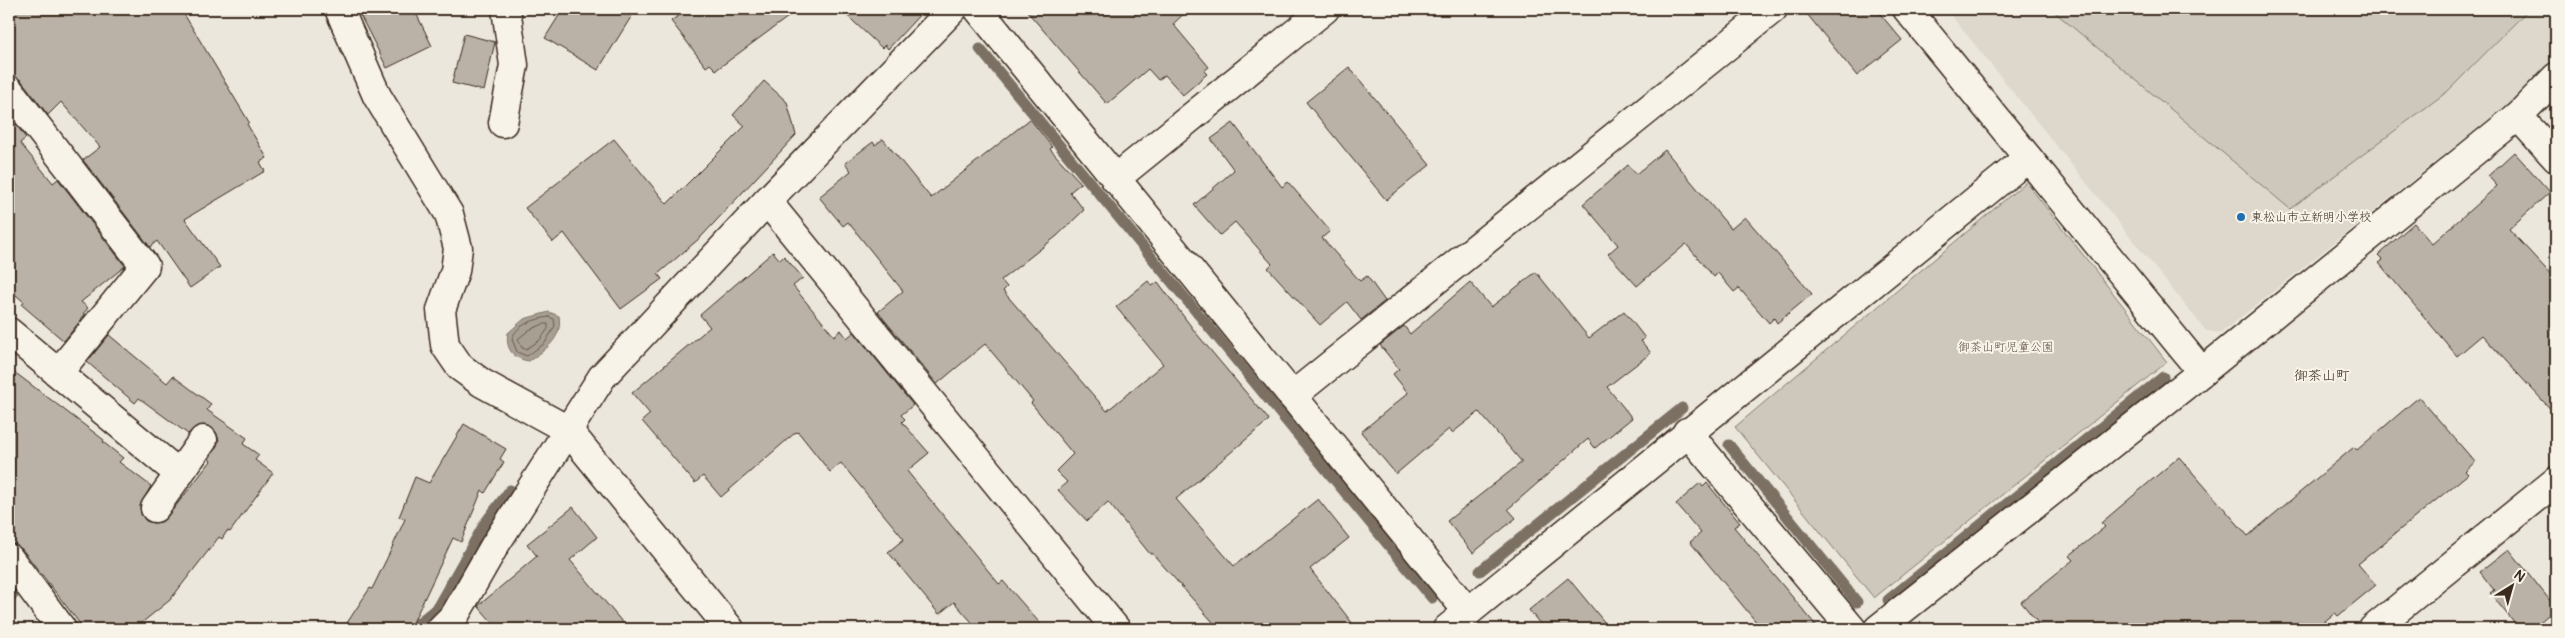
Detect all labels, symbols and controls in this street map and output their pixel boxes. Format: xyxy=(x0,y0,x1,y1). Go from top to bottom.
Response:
place label: 東松山市立新明小学校 xyxy=(2251,210,2371,225)
marker: 東松山市立新明小学校 xyxy=(2235,211,2247,223)
park label: 御茶山町児童公園 xyxy=(1958,340,2054,355)
district label: 御茶山町 xyxy=(2294,367,2350,384)
north arrow xyxy=(2488,560,2538,610)
text: N xyxy=(2511,566,2528,586)

